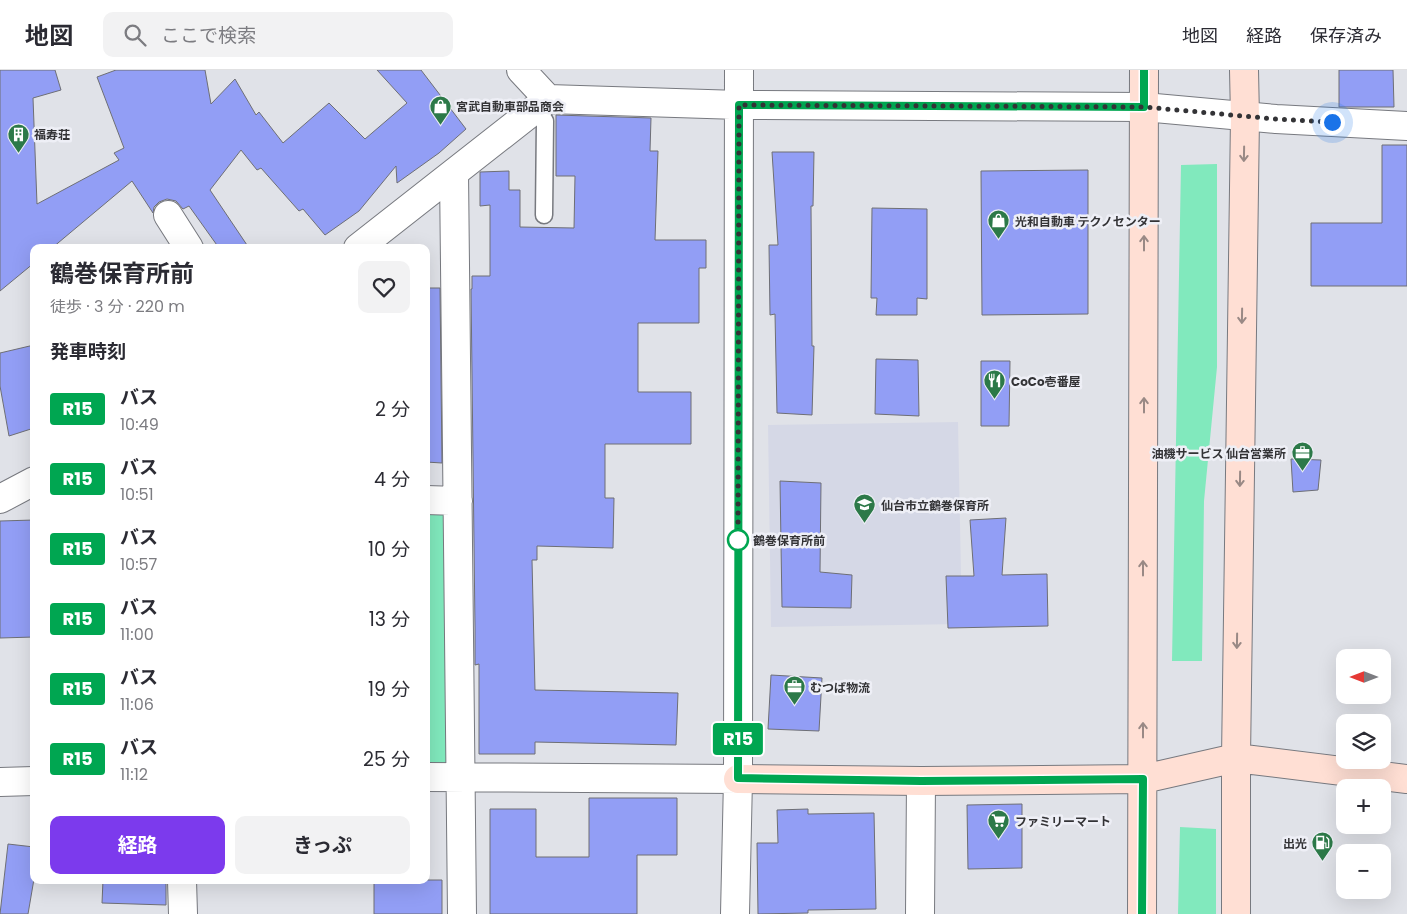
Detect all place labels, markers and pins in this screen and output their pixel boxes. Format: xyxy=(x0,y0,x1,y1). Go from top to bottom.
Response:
shop icon: 宮武自動車部品商会 xyxy=(428,94,452,125)
place label: 宮武自動車部品商会 xyxy=(456,98,564,115)
building icon: 福寿荘 xyxy=(6,122,30,153)
place label: 福寿荘 xyxy=(34,126,70,143)
shop icon: 光和自動車 テクノセンター xyxy=(987,209,1011,240)
place label: 光和自動車 テクノセンター xyxy=(1015,213,1161,230)
restaurant icon: CoCo壱番屋 xyxy=(983,369,1007,400)
place label: CoCo壱番屋 xyxy=(1011,373,1081,390)
office icon: 油機サービス 仙台営業所 xyxy=(1290,441,1314,472)
place label: 油機サービス 仙台営業所 xyxy=(1151,445,1286,462)
school or university icon: 仙台市立鶴巻保育所 xyxy=(853,493,877,524)
place label: 仙台市立鶴巻保育所 xyxy=(881,497,989,514)
marker: 鶴巻保育所前 xyxy=(727,529,749,551)
place label: 鶴巻保育所前 xyxy=(753,532,825,549)
office icon: むつば物流 xyxy=(782,675,806,706)
place label: むつば物流 xyxy=(810,679,870,696)
supermarket icon: ファミリーマート xyxy=(987,809,1011,840)
place label: ファミリーマート xyxy=(1015,813,1111,830)
fuel station icon: 出光 xyxy=(1311,831,1335,862)
place label: 出光 xyxy=(1283,835,1307,852)

